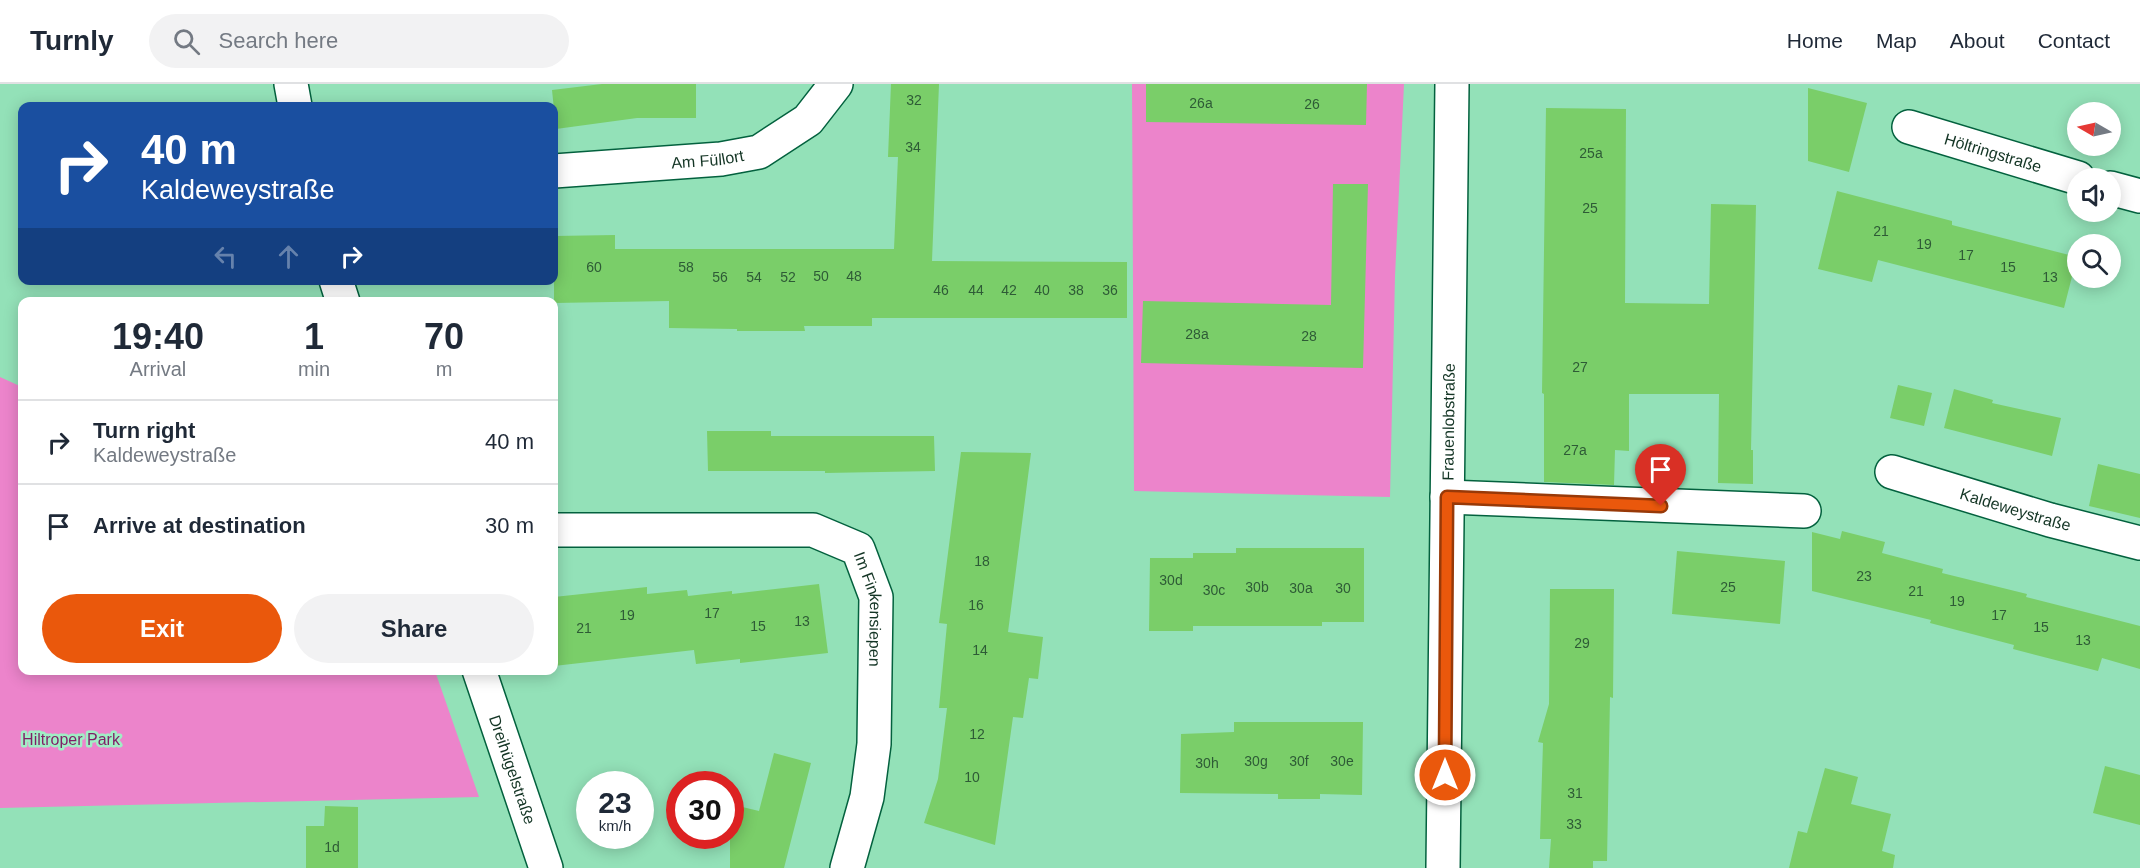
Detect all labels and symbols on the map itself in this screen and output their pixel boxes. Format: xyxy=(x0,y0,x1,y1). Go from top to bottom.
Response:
house number: 32 xyxy=(906,92,922,108)
house number: 26a xyxy=(1189,95,1213,111)
house number: 26 xyxy=(1304,96,1320,112)
north arrow xyxy=(2067,102,2121,156)
street label: Höltringstraße xyxy=(1943,130,2044,176)
house number: 34 xyxy=(905,139,921,155)
house number: 25a xyxy=(1579,145,1603,161)
street label: Am Füllort xyxy=(671,147,746,172)
house number: 25 xyxy=(1582,200,1598,216)
house number: 21 xyxy=(1873,223,1889,239)
house number: 19 xyxy=(1916,236,1932,252)
house number: 17 xyxy=(1958,247,1974,263)
house number: 60 xyxy=(586,259,602,275)
house number: 58 xyxy=(678,259,694,275)
house number: 15 xyxy=(2000,259,2016,275)
house number: 50 xyxy=(813,268,829,284)
house number: 48 xyxy=(846,268,862,284)
house number: 56 xyxy=(712,269,728,285)
house number: 54 xyxy=(746,269,762,285)
house number: 52 xyxy=(780,269,796,285)
house number: 13 xyxy=(2042,269,2058,285)
house number: 46 xyxy=(933,282,949,298)
house number: 44 xyxy=(968,282,984,298)
house number: 42 xyxy=(1001,282,1017,298)
house number: 40 xyxy=(1034,282,1050,298)
house number: 38 xyxy=(1068,282,1084,298)
house number: 36 xyxy=(1102,282,1118,298)
house number: 28a xyxy=(1185,326,1209,342)
house number: 28 xyxy=(1301,328,1317,344)
house number: 27 xyxy=(1572,359,1588,375)
street label: Frauenlobstraße xyxy=(1439,363,1458,481)
house number: 27a xyxy=(1563,442,1587,458)
pin xyxy=(1635,444,1686,506)
street label: Kaldeweystraße xyxy=(1958,485,2073,534)
street label: Im Finkensiepen xyxy=(851,549,884,667)
house number: 18 xyxy=(974,553,990,569)
house number: 23 xyxy=(1856,568,1872,584)
house number: 30d xyxy=(1159,572,1183,588)
house number: 30b xyxy=(1245,579,1269,595)
house number: 25 xyxy=(1720,579,1736,595)
house number: 30a xyxy=(1289,580,1313,596)
house number: 30 xyxy=(1335,580,1351,596)
house number: 30c xyxy=(1203,582,1225,598)
house number: 21 xyxy=(1908,583,1924,599)
house number: 19 xyxy=(1949,593,1965,609)
house number: 16 xyxy=(968,597,984,613)
house number: 17 xyxy=(704,605,720,621)
house number: 19 xyxy=(619,607,635,623)
house number: 17 xyxy=(1991,607,2007,623)
house number: 13 xyxy=(794,613,810,629)
house number: 15 xyxy=(750,618,766,634)
house number: 15 xyxy=(2033,619,2049,635)
house number: 21 xyxy=(576,620,592,636)
house number: 13 xyxy=(2075,632,2091,648)
house number: 29 xyxy=(1574,635,1590,651)
house number: 14 xyxy=(972,642,988,658)
street label: Dreihügelstraße xyxy=(486,713,539,826)
house number: 12 xyxy=(969,726,985,742)
park label: Hiltroper Park xyxy=(22,731,121,748)
position arrow xyxy=(1413,743,1477,807)
house number: 30g xyxy=(1244,753,1268,769)
house number: 30f xyxy=(1289,753,1309,769)
house number: 30e xyxy=(1330,753,1354,769)
house number: 30h xyxy=(1195,755,1219,771)
house number: 10 xyxy=(964,769,980,785)
speed limit sign: 30 xyxy=(666,771,744,849)
house number: 31 xyxy=(1567,785,1583,801)
house number: 33 xyxy=(1566,816,1582,832)
house number: 1d xyxy=(324,839,340,855)

